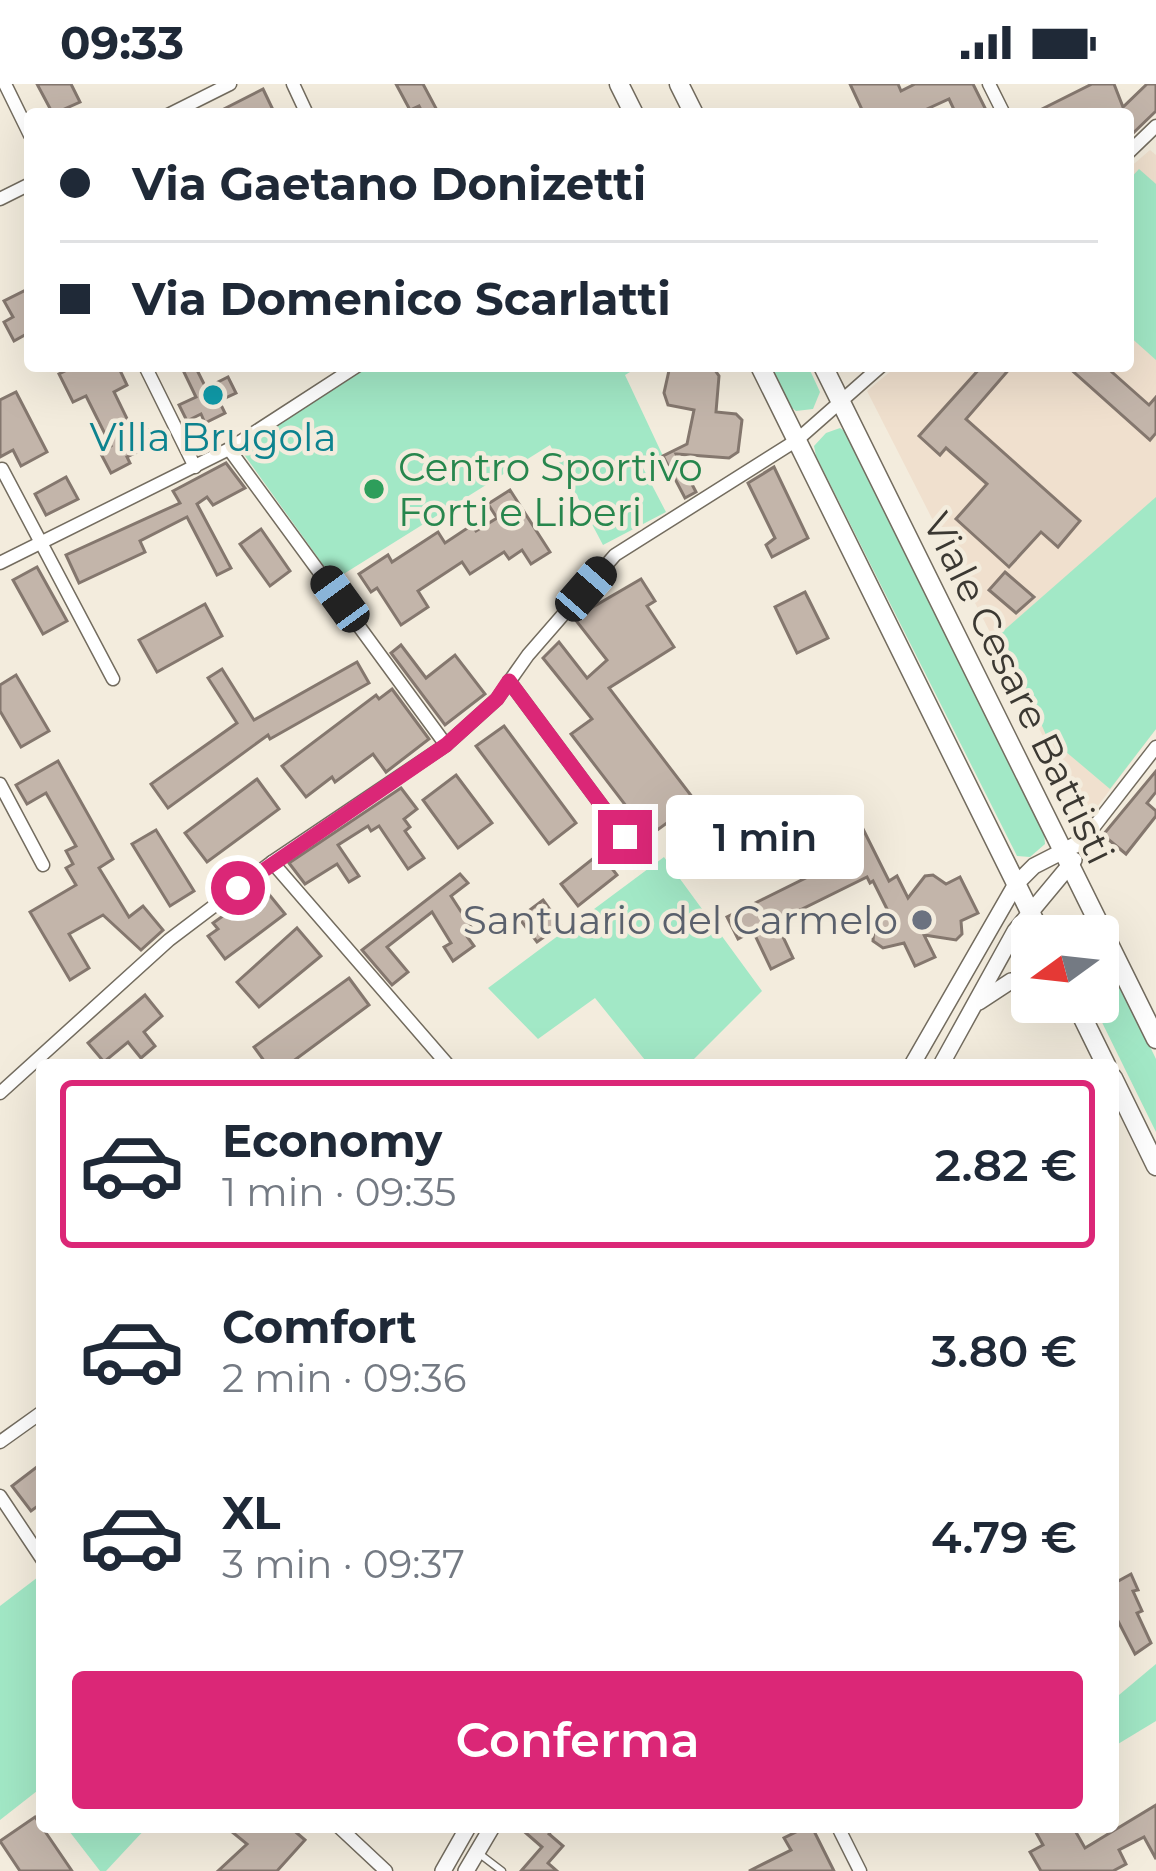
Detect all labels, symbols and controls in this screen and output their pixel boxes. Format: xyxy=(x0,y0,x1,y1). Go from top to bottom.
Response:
text: 09:33 xyxy=(60,15,184,70)
text: Via Gaetano Donizetti xyxy=(132,156,646,211)
text: Via Domenico Scarlatti xyxy=(132,271,671,326)
marker: Villa Brugola xyxy=(200,382,226,408)
place label: Villa Brugola xyxy=(89,413,337,461)
place label: Centro Sportivo Forti e Liberi xyxy=(398,443,703,536)
marker: Centro Sportivo Forti e Liberi xyxy=(361,476,387,502)
street label: Viale Cesare Battisti xyxy=(913,504,1125,872)
car xyxy=(549,550,623,628)
car xyxy=(304,559,376,639)
callout: 1 min xyxy=(667,795,865,879)
route end xyxy=(598,810,652,864)
text: 1 min xyxy=(713,813,817,861)
route start xyxy=(211,861,265,915)
place label: Santuario del Carmelo xyxy=(463,896,898,944)
marker: Santuario del Carmelo xyxy=(909,907,935,933)
north arrow xyxy=(1011,915,1119,1023)
map controls xyxy=(1011,915,1119,1023)
icon: car xyxy=(78,1110,186,1218)
text: Economy xyxy=(222,1113,442,1168)
text: 2.82 € xyxy=(935,1137,1077,1192)
text: 1 min · 09:35 xyxy=(222,1168,456,1216)
icon: car xyxy=(78,1296,186,1404)
text: Comfort xyxy=(222,1299,417,1354)
text: 3.80 € xyxy=(931,1323,1077,1378)
text: 2 min · 09:36 xyxy=(222,1354,466,1402)
icon: car xyxy=(78,1482,186,1590)
text: XL xyxy=(222,1485,280,1540)
text: 4.79 € xyxy=(931,1509,1077,1564)
text: 3 min · 09:37 xyxy=(222,1540,465,1588)
button: Conferma xyxy=(72,1671,1083,1809)

